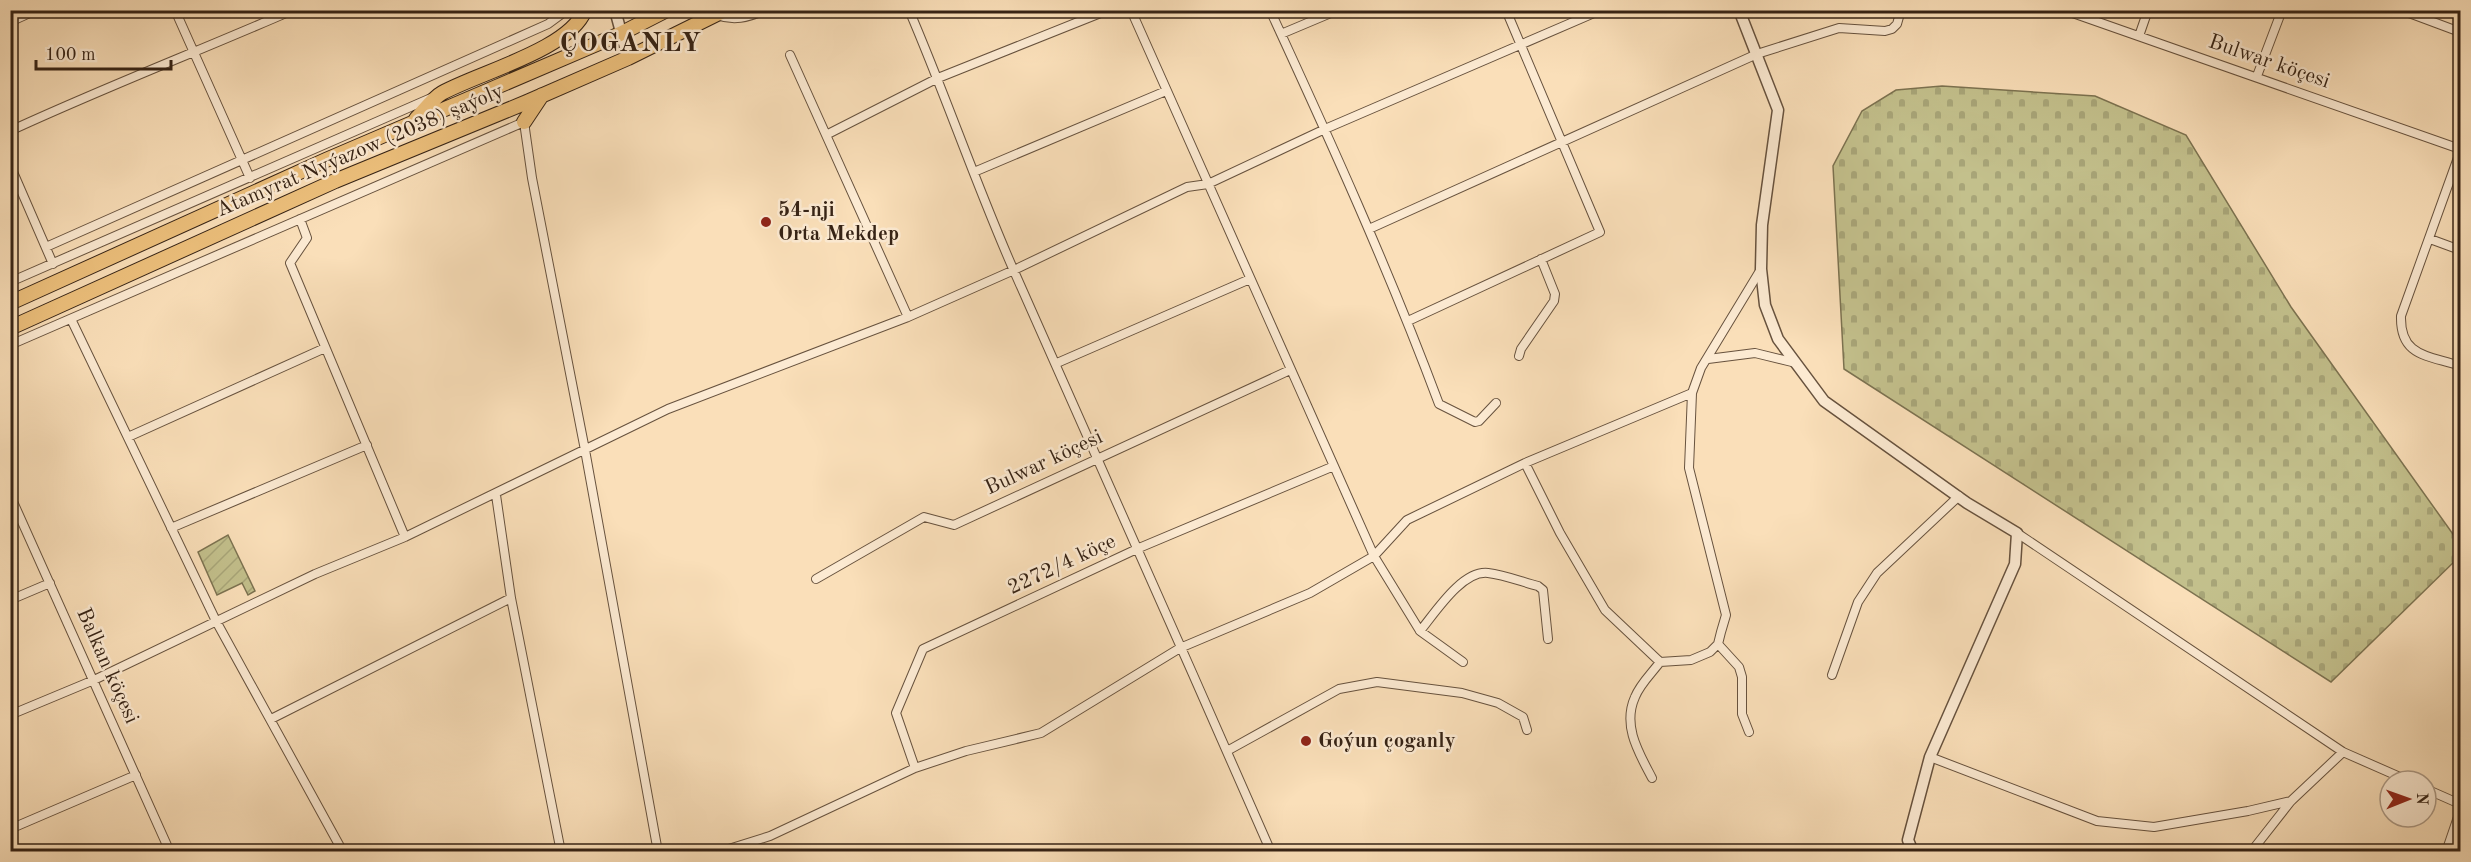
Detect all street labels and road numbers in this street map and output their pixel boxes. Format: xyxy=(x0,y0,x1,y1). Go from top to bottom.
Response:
street label: Bulwar köçesi xyxy=(2206,31,2332,93)
street label: Atamyrat Nyýazow (2038) şaýoly xyxy=(213,81,507,221)
street label: Bulwar köçesi xyxy=(982,427,1106,499)
street label: 2272/4 köçe xyxy=(1005,531,1119,599)
street label: Balkan köçesi xyxy=(72,605,142,727)

